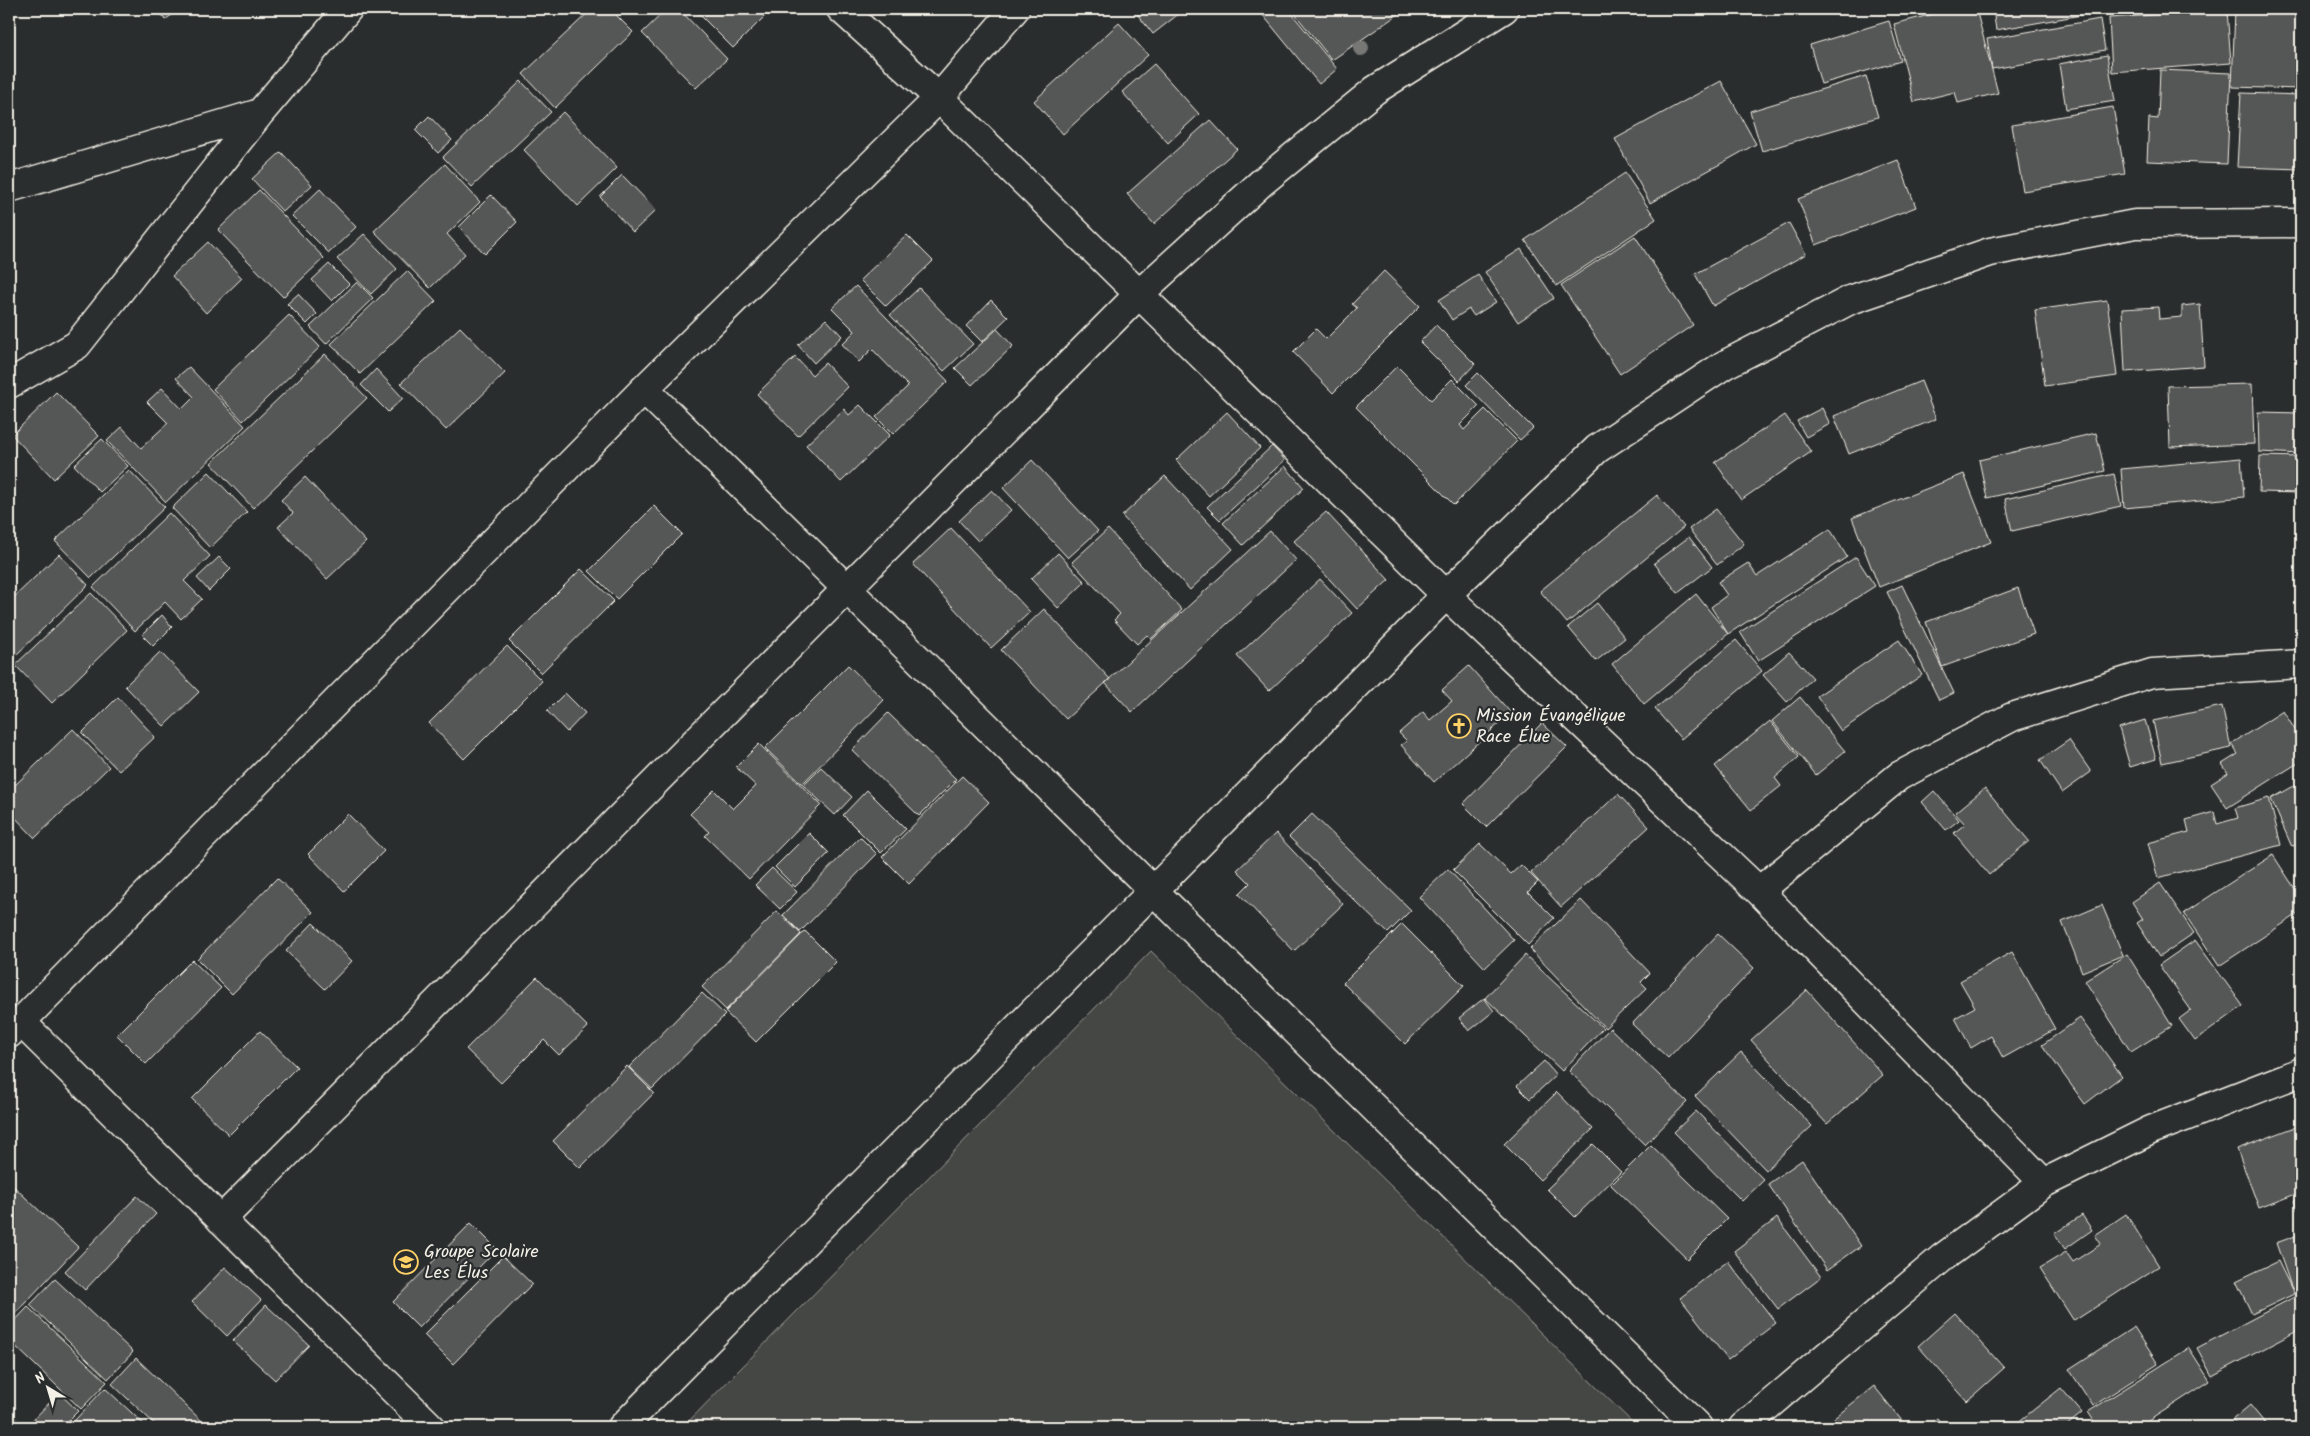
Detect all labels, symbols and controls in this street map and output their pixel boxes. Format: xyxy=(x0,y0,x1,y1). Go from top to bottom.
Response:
place label: Mission Évangélique Race Élue xyxy=(1476,702,1626,752)
church icon: Mission Évangélique Race Élue xyxy=(1446,713,1472,739)
place label: Groupe Scolaire Les Élus xyxy=(424,1238,539,1288)
school or university icon: Groupe Scolaire Les Élus xyxy=(393,1249,419,1275)
north arrow xyxy=(22,1364,72,1414)
text: N xyxy=(30,1367,51,1390)

